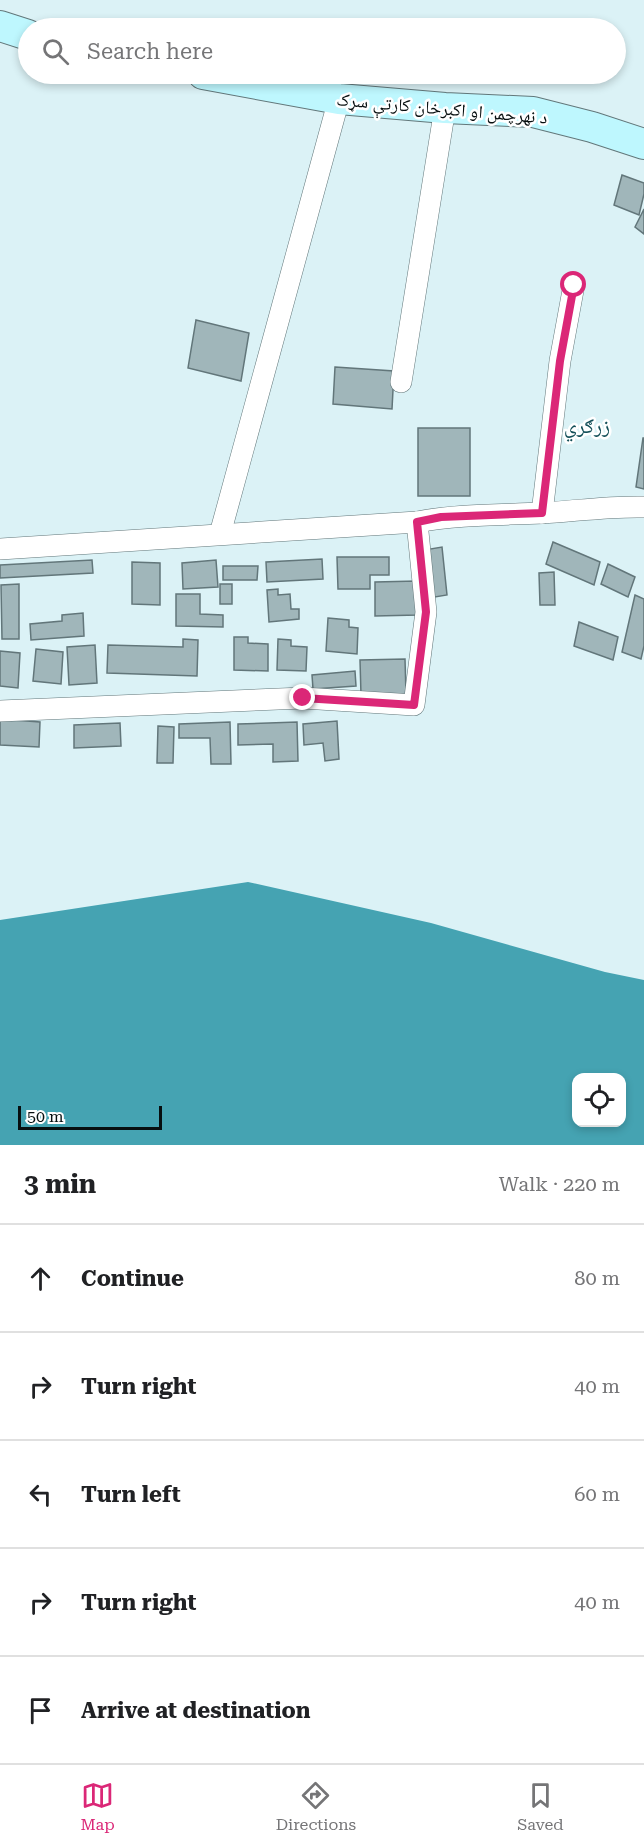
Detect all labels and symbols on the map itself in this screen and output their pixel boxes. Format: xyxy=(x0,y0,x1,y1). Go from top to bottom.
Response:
street label: د نهرچمن او اکبرخان کارتې سړک xyxy=(335,88,548,133)
route start xyxy=(560,271,586,297)
district label: زرګري xyxy=(564,414,610,442)
route end xyxy=(289,684,315,710)
scale bar xyxy=(18,1103,162,1130)

